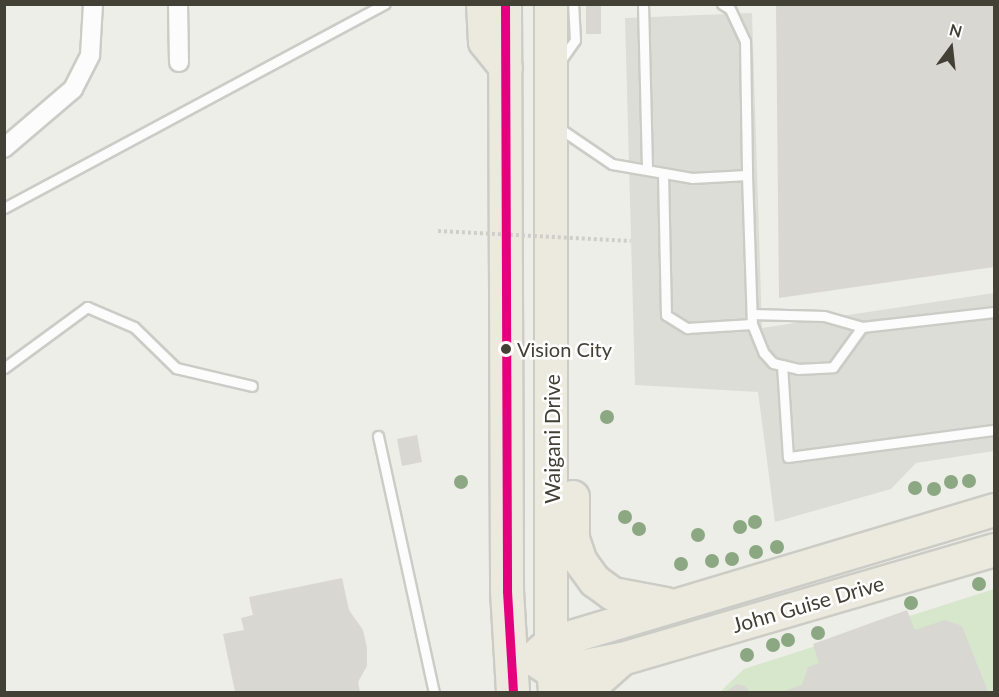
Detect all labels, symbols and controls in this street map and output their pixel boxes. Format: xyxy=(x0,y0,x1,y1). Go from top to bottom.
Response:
north arrow xyxy=(921,18,981,78)
text: N xyxy=(947,19,964,41)
place label: Vision City xyxy=(517,337,612,361)
marker: Vision City xyxy=(500,343,512,355)
street label: Waigani Drive xyxy=(539,374,565,504)
street label: John Guise Drive xyxy=(729,570,887,638)

